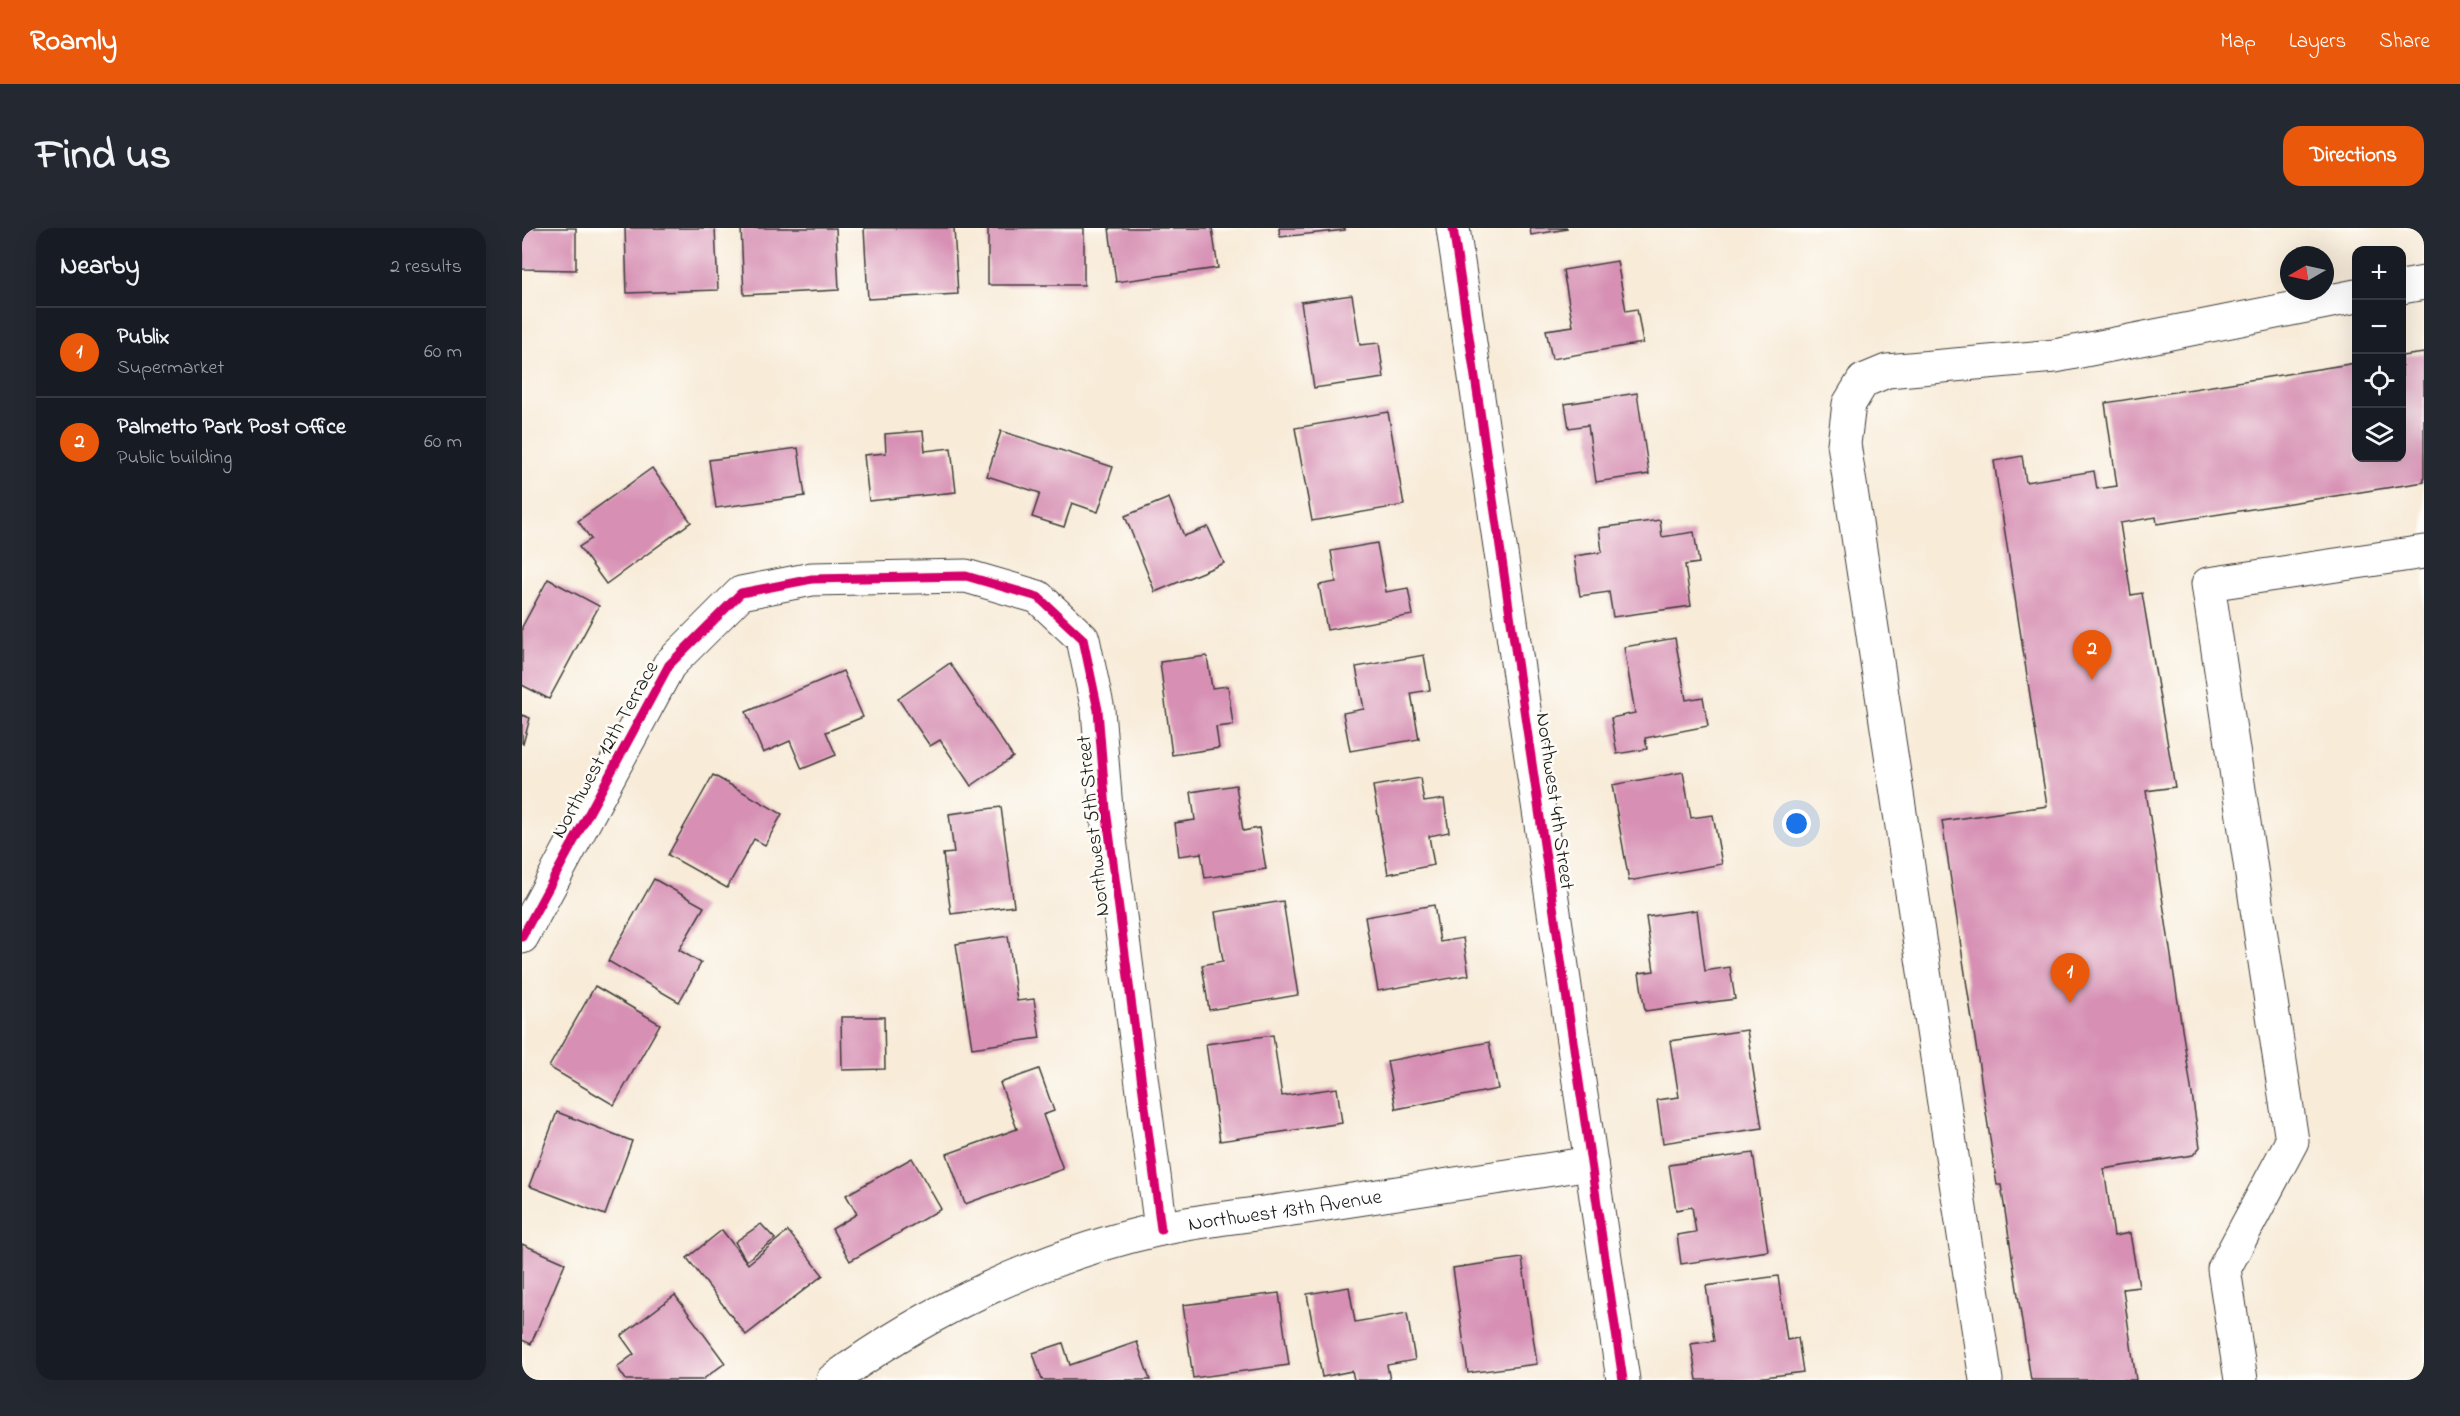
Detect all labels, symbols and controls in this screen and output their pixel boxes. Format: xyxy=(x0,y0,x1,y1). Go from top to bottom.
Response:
text: Roamly xyxy=(30,22,117,63)
text: Map xyxy=(2220,27,2256,57)
text: Layers xyxy=(2289,27,2346,57)
text: Share xyxy=(2379,27,2430,57)
text: Find us xyxy=(36,126,171,187)
button: Directions xyxy=(2283,126,2424,186)
north arrow xyxy=(2280,246,2334,300)
map controls xyxy=(2352,246,2406,462)
button: + xyxy=(2352,246,2406,300)
text: Nearby xyxy=(60,248,139,286)
text: 2 results xyxy=(390,253,462,282)
button: − xyxy=(2352,300,2406,354)
text: Publix xyxy=(117,322,169,354)
text: 1 xyxy=(76,338,83,367)
text: 60 m xyxy=(424,338,462,367)
text: Supermarket xyxy=(117,354,224,383)
button: locate xyxy=(2352,354,2406,408)
button: layers xyxy=(2352,408,2406,462)
text: Palmetto Park Post Office xyxy=(117,412,346,444)
text: 2 xyxy=(75,428,84,457)
text: 60 m xyxy=(424,428,462,457)
text: Public building xyxy=(117,444,232,473)
pin: 2 xyxy=(2072,630,2112,680)
street label: Northwest 12th Terrace xyxy=(544,655,667,844)
street label: Northwest 4th Street xyxy=(1527,711,1581,892)
street label: Northwest 5th Street xyxy=(1070,734,1118,918)
your location xyxy=(1782,809,1811,838)
pin: 1 xyxy=(2050,954,2090,1003)
street label: Northwest 13th Avenue xyxy=(1186,1182,1385,1240)

